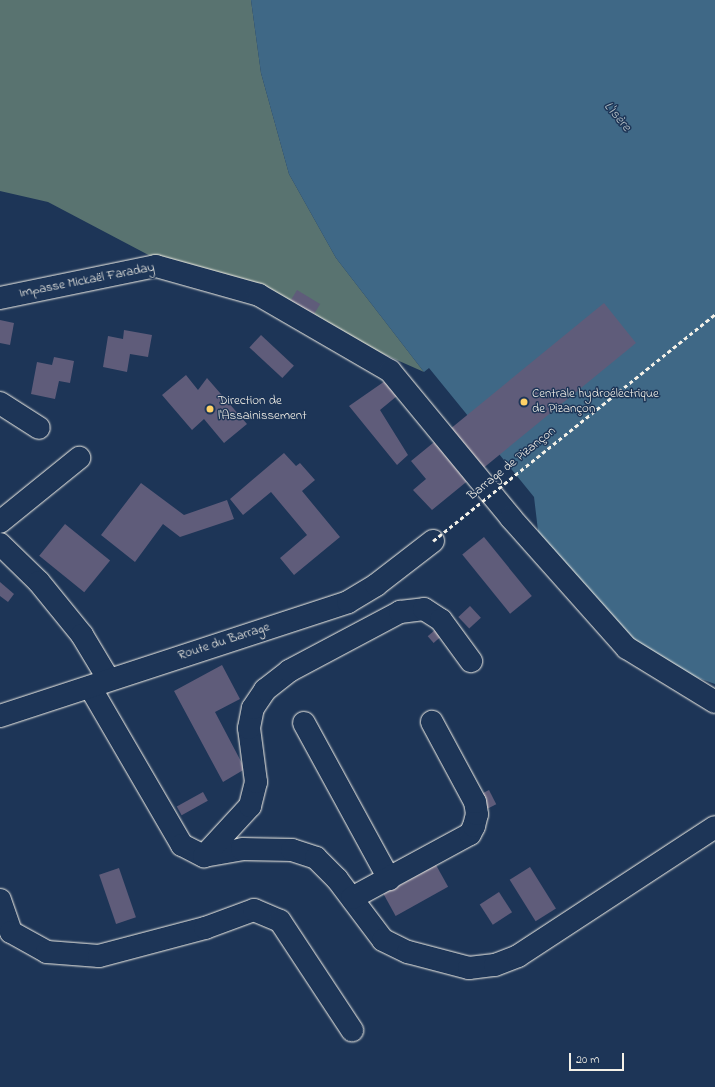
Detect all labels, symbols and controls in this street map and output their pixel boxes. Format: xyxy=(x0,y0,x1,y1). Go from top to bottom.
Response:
water label: L'Isère xyxy=(600,99,634,135)
street label: Impasse Mickaël Faraday xyxy=(18,260,156,302)
place label: Centrale hydroélectrique de Pizançon xyxy=(532,387,659,418)
place label: Direction de l'Assainissement xyxy=(218,394,307,425)
marker: Centrale hydroélectrique de Pizançon xyxy=(519,397,529,407)
marker: Direction de l'Assainissement xyxy=(205,404,215,414)
street label: Barrage de Pizançon xyxy=(465,424,559,504)
street label: Route du Barrage xyxy=(176,620,272,664)
scale bar xyxy=(571,1045,626,1071)
text: 20 m xyxy=(576,1051,599,1069)

